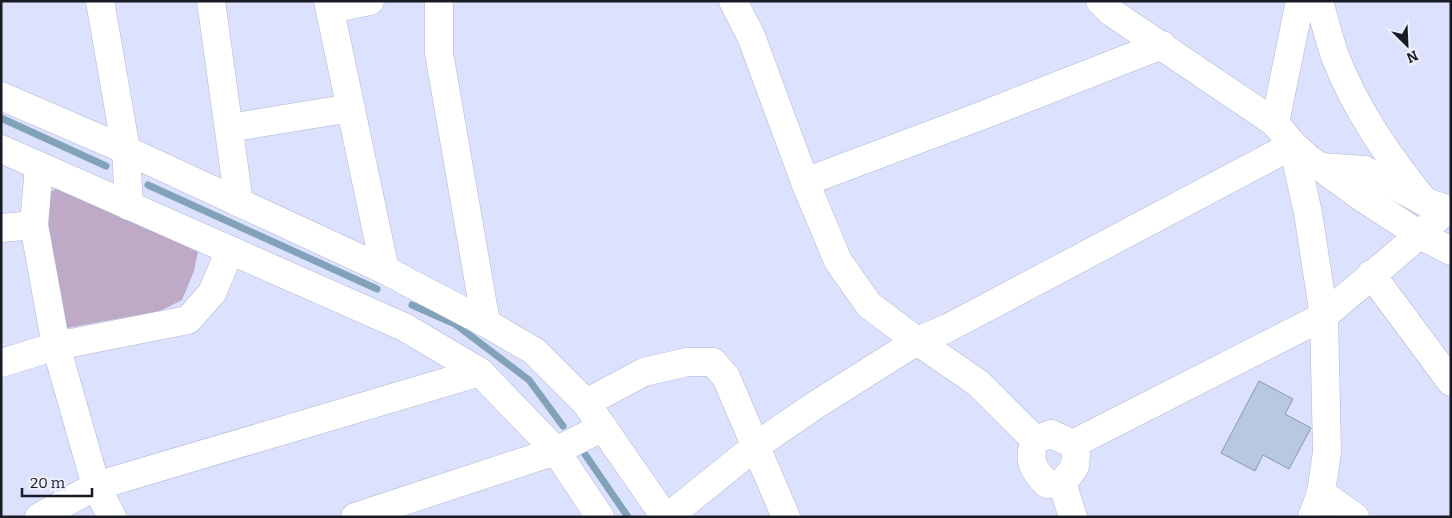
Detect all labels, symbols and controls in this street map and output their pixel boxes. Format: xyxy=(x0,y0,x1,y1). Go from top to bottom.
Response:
north arrow xyxy=(1382,20,1432,70)
text: N xyxy=(1404,46,1420,66)
scale bar xyxy=(22,466,92,498)
text: 20 m xyxy=(30,474,66,492)

